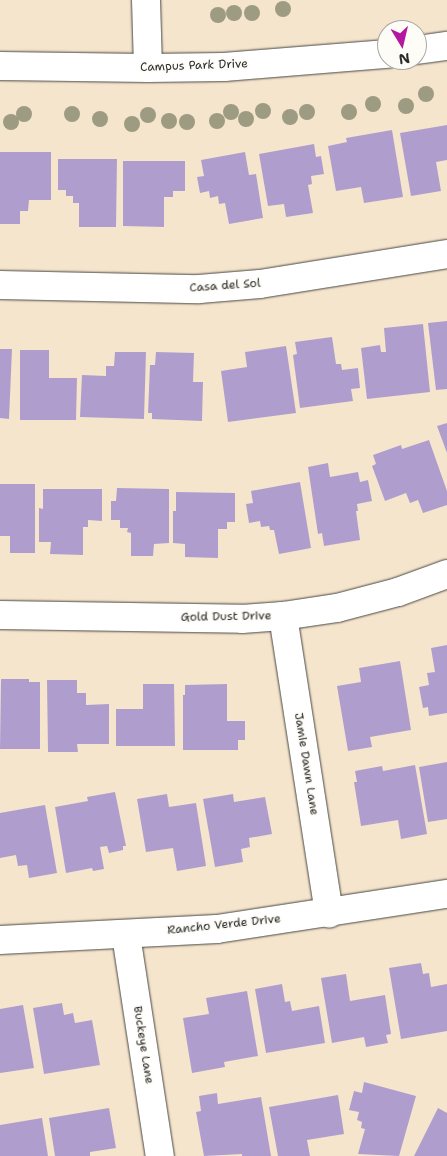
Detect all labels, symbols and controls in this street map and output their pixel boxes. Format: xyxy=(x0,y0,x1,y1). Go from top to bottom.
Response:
north arrow xyxy=(377,20,427,70)
text: N xyxy=(397,49,411,69)
street label: Campus Park Drive xyxy=(140,57,248,75)
street label: Casa del Sol xyxy=(189,276,261,296)
street label: Gold Dust Drive xyxy=(181,609,271,625)
street label: Jamie Dawn Lane xyxy=(291,712,321,816)
street label: Rancho Verde Drive xyxy=(167,912,281,938)
street label: Buckeye Lane xyxy=(130,1005,156,1085)

